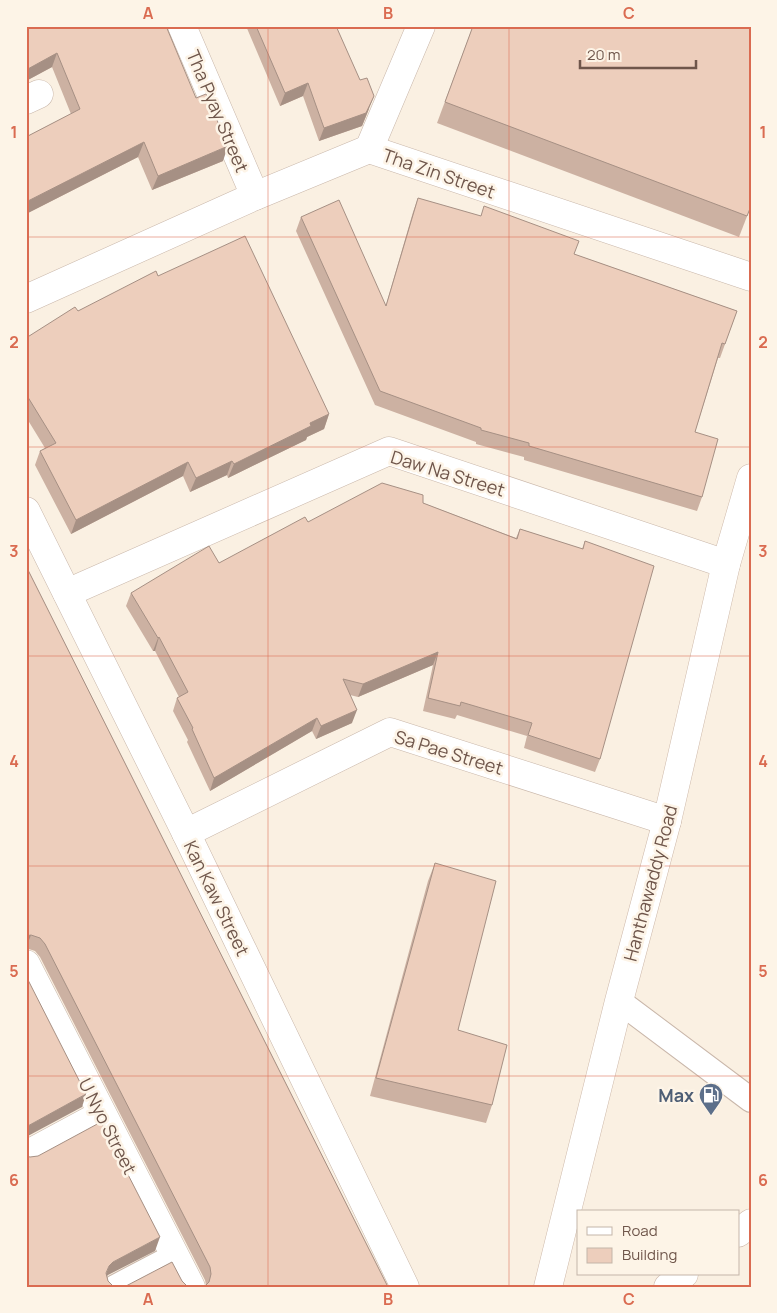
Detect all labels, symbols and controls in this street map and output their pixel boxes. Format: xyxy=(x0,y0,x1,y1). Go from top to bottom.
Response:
text: A xyxy=(143,2,154,24)
text: B xyxy=(383,2,393,24)
text: C xyxy=(623,2,635,24)
scale bar xyxy=(580,38,696,70)
text: 20 m xyxy=(587,44,620,65)
street label: Tha Pyay Street xyxy=(181,46,255,176)
text: 1 xyxy=(10,121,18,143)
text: 1 xyxy=(759,121,767,143)
street label: Tha Zin Street xyxy=(380,143,498,203)
text: 2 xyxy=(9,331,19,353)
text: 2 xyxy=(758,331,768,353)
street label: Daw Na Street xyxy=(388,444,508,502)
text: 3 xyxy=(9,540,19,562)
text: 3 xyxy=(758,540,768,562)
street label: Sa Pae Street xyxy=(392,724,506,780)
text: 4 xyxy=(9,750,19,772)
text: 4 xyxy=(758,750,768,772)
street label: Hanthawaddy Road xyxy=(618,802,682,964)
street label: Kan Kaw Street xyxy=(179,836,255,960)
text: 5 xyxy=(9,960,19,982)
text: 5 xyxy=(758,960,768,982)
street label: U Nyo Street xyxy=(74,1074,142,1178)
fuel station icon: Max xyxy=(698,1082,724,1116)
place label: Max xyxy=(658,1083,694,1107)
text: 6 xyxy=(9,1169,19,1191)
text: 6 xyxy=(758,1169,768,1191)
legend xyxy=(577,1210,740,1276)
text: Road xyxy=(622,1220,658,1241)
text: Building xyxy=(622,1244,677,1265)
text: A xyxy=(143,1288,154,1310)
text: B xyxy=(383,1288,393,1310)
text: C xyxy=(623,1288,635,1310)

